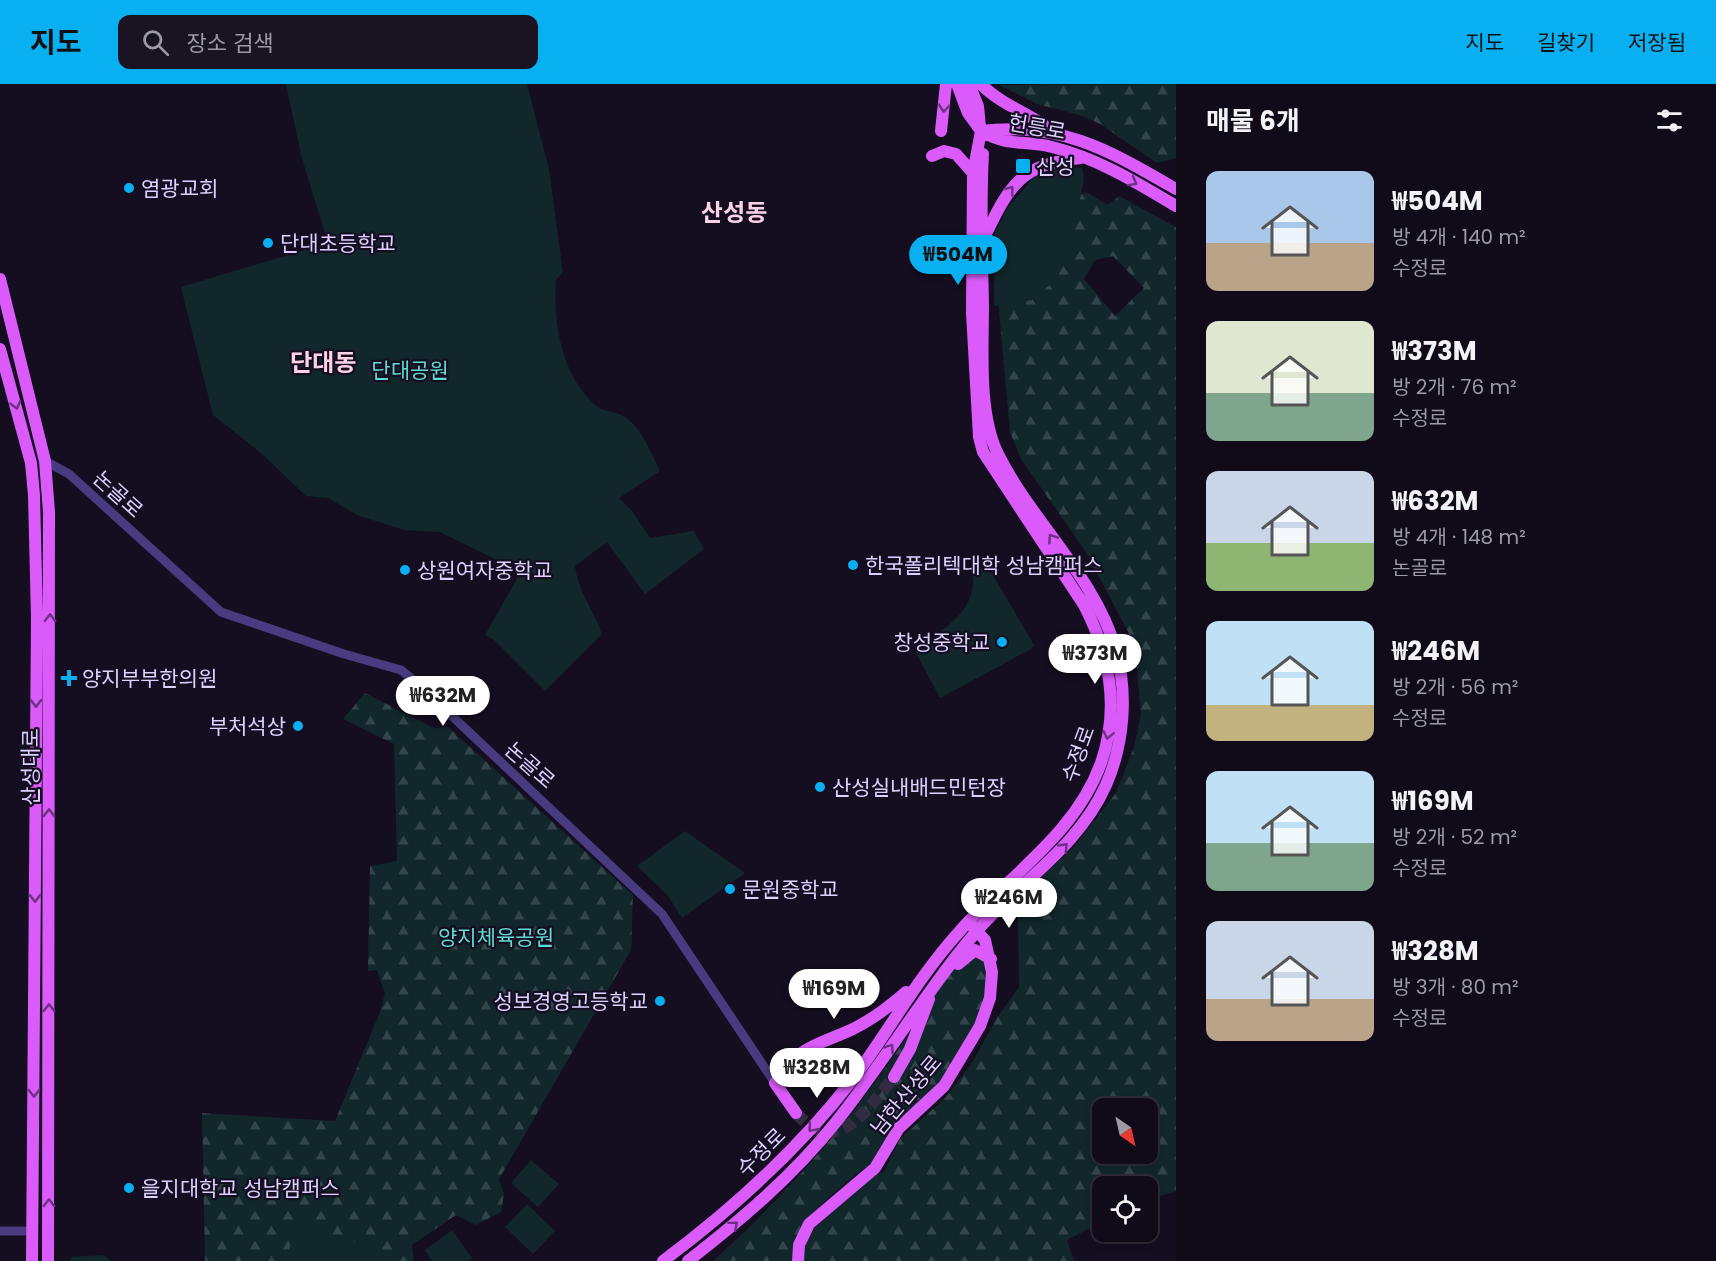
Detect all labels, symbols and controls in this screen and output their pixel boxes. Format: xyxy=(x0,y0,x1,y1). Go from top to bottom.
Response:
search box xyxy=(118,15,538,69)
text: 지도 xyxy=(30,23,82,62)
icon: search xyxy=(139,26,172,59)
text: 장소 검색 xyxy=(187,28,273,59)
text: 지도 xyxy=(1465,28,1504,57)
text: 길찾기 xyxy=(1537,28,1595,57)
text: 저장됨 xyxy=(1628,28,1686,57)
one-way arrow xyxy=(938,103,951,112)
text: 매물 6개 xyxy=(1206,103,1300,139)
icon: filters xyxy=(1653,104,1686,137)
street label: 헌릉로 xyxy=(1006,108,1068,146)
place label: 산성 xyxy=(1036,152,1075,181)
marker: 산성 xyxy=(1014,157,1032,175)
place label: 염광교회 xyxy=(141,174,218,203)
one-way arrow xyxy=(1127,175,1138,186)
marker: 염광교회 xyxy=(122,181,136,195)
text: ₩504M xyxy=(1392,183,1483,219)
one-way arrow xyxy=(1002,186,1013,197)
icon: home xyxy=(1254,195,1326,267)
district label: 산성동 xyxy=(701,196,767,229)
text: 방 4개 · 140 m² xyxy=(1392,223,1526,251)
place label: 단대초등학교 xyxy=(280,229,396,258)
pin: ₩504M xyxy=(916,235,1000,286)
marker: 단대초등학교 xyxy=(261,236,275,250)
text: ₩504M xyxy=(923,240,993,268)
text: 수정로 xyxy=(1392,254,1447,282)
text: ₩373M xyxy=(1392,333,1477,369)
icon: home xyxy=(1254,345,1326,417)
district label: 단대동 xyxy=(290,346,356,379)
park label: 단대공원 xyxy=(371,356,449,385)
text: 방 2개 · 76 m² xyxy=(1392,373,1517,401)
one-way arrow xyxy=(8,400,21,410)
text: 수정로 xyxy=(1392,404,1447,432)
street label: 논골로 xyxy=(87,464,149,524)
text: ₩632M xyxy=(1392,483,1478,519)
icon: home xyxy=(1254,495,1326,567)
text: 방 4개 · 148 m² xyxy=(1392,523,1526,551)
one-way arrow xyxy=(1049,533,1060,544)
place label: 한국폴리텍대학 성남캠퍼스 xyxy=(865,551,1102,580)
text: 논골로 xyxy=(1392,554,1447,582)
place label: 상원여자중학교 xyxy=(417,556,552,585)
marker: 한국폴리텍대학 성남캠퍼스 xyxy=(846,558,860,572)
marker: 상원여자중학교 xyxy=(398,563,412,577)
one-way arrow xyxy=(44,613,56,622)
place label: 창성중학교 xyxy=(893,628,990,657)
text: ₩246M xyxy=(1392,633,1480,669)
pin: ₩373M xyxy=(1053,634,1137,685)
marker: 창성중학교 xyxy=(995,635,1009,649)
text: ₩373M xyxy=(1062,639,1128,667)
icon: home xyxy=(1254,645,1326,717)
place label: 양지부부한의원 xyxy=(82,664,217,693)
marker: 양지부부한의원 xyxy=(60,669,78,687)
text: 방 2개 · 56 m² xyxy=(1392,673,1518,701)
pin: ₩632M xyxy=(401,676,485,727)
text: ₩632M xyxy=(410,681,476,709)
one-way arrow xyxy=(30,698,42,707)
text: 수정로 xyxy=(1392,704,1447,732)
place label: 부처석상 xyxy=(209,712,286,741)
marker: 부처석상 xyxy=(291,719,305,733)
street label: 수정로 xyxy=(1054,722,1102,786)
street label: 산성대로 xyxy=(16,728,45,806)
one-way arrow xyxy=(1102,730,1115,740)
street label: 논골로 xyxy=(499,735,561,795)
place label: 산성실내배드민턴장 xyxy=(832,773,1006,802)
marker: 산성실내배드민턴장 xyxy=(813,780,827,794)
text: ₩169M xyxy=(1392,783,1474,819)
icon: home xyxy=(1254,795,1326,867)
one-way arrow xyxy=(43,808,55,817)
text: 방 2개 · 52 m² xyxy=(1392,823,1517,851)
one-way arrow xyxy=(1057,843,1068,854)
text: 수정로 xyxy=(1392,854,1447,882)
place label: 문원중학교 xyxy=(742,875,839,904)
pin: ₩246M xyxy=(967,878,1051,929)
marker: 문원중학교 xyxy=(723,882,737,896)
text: ₩246M xyxy=(975,883,1043,911)
one-way arrow xyxy=(29,893,41,902)
park label: 양지체육공원 xyxy=(438,923,554,952)
text: ₩328M xyxy=(1392,933,1479,969)
icon: home xyxy=(1254,945,1326,1017)
pin: ₩169M xyxy=(792,969,876,1020)
text: 방 3개 · 80 m² xyxy=(1392,973,1519,1001)
text: ₩169M xyxy=(803,974,865,1002)
place label: 성보경영고등학교 xyxy=(493,987,648,1016)
marker: 성보경영고등학교 xyxy=(653,994,667,1008)
one-way arrow xyxy=(43,1003,55,1012)
text: 수정로 xyxy=(1392,1004,1447,1032)
one-way arrow xyxy=(883,1044,894,1055)
pin: ₩328M xyxy=(775,1048,859,1099)
street label: 남한산성로 xyxy=(864,1049,948,1141)
text: ₩328M xyxy=(784,1053,850,1081)
one-way arrow xyxy=(28,1088,40,1097)
north arrow xyxy=(1092,1098,1158,1164)
map controls xyxy=(1092,1098,1158,1242)
street label: 수정로 xyxy=(730,1121,792,1183)
one-way arrow xyxy=(809,1121,820,1132)
place label: 을지대학교 성남캠퍼스 xyxy=(141,1174,340,1203)
button: locate xyxy=(1092,1176,1158,1242)
marker: 을지대학교 성남캠퍼스 xyxy=(122,1181,136,1195)
one-way arrow xyxy=(43,1198,55,1207)
one-way arrow xyxy=(727,1221,738,1232)

